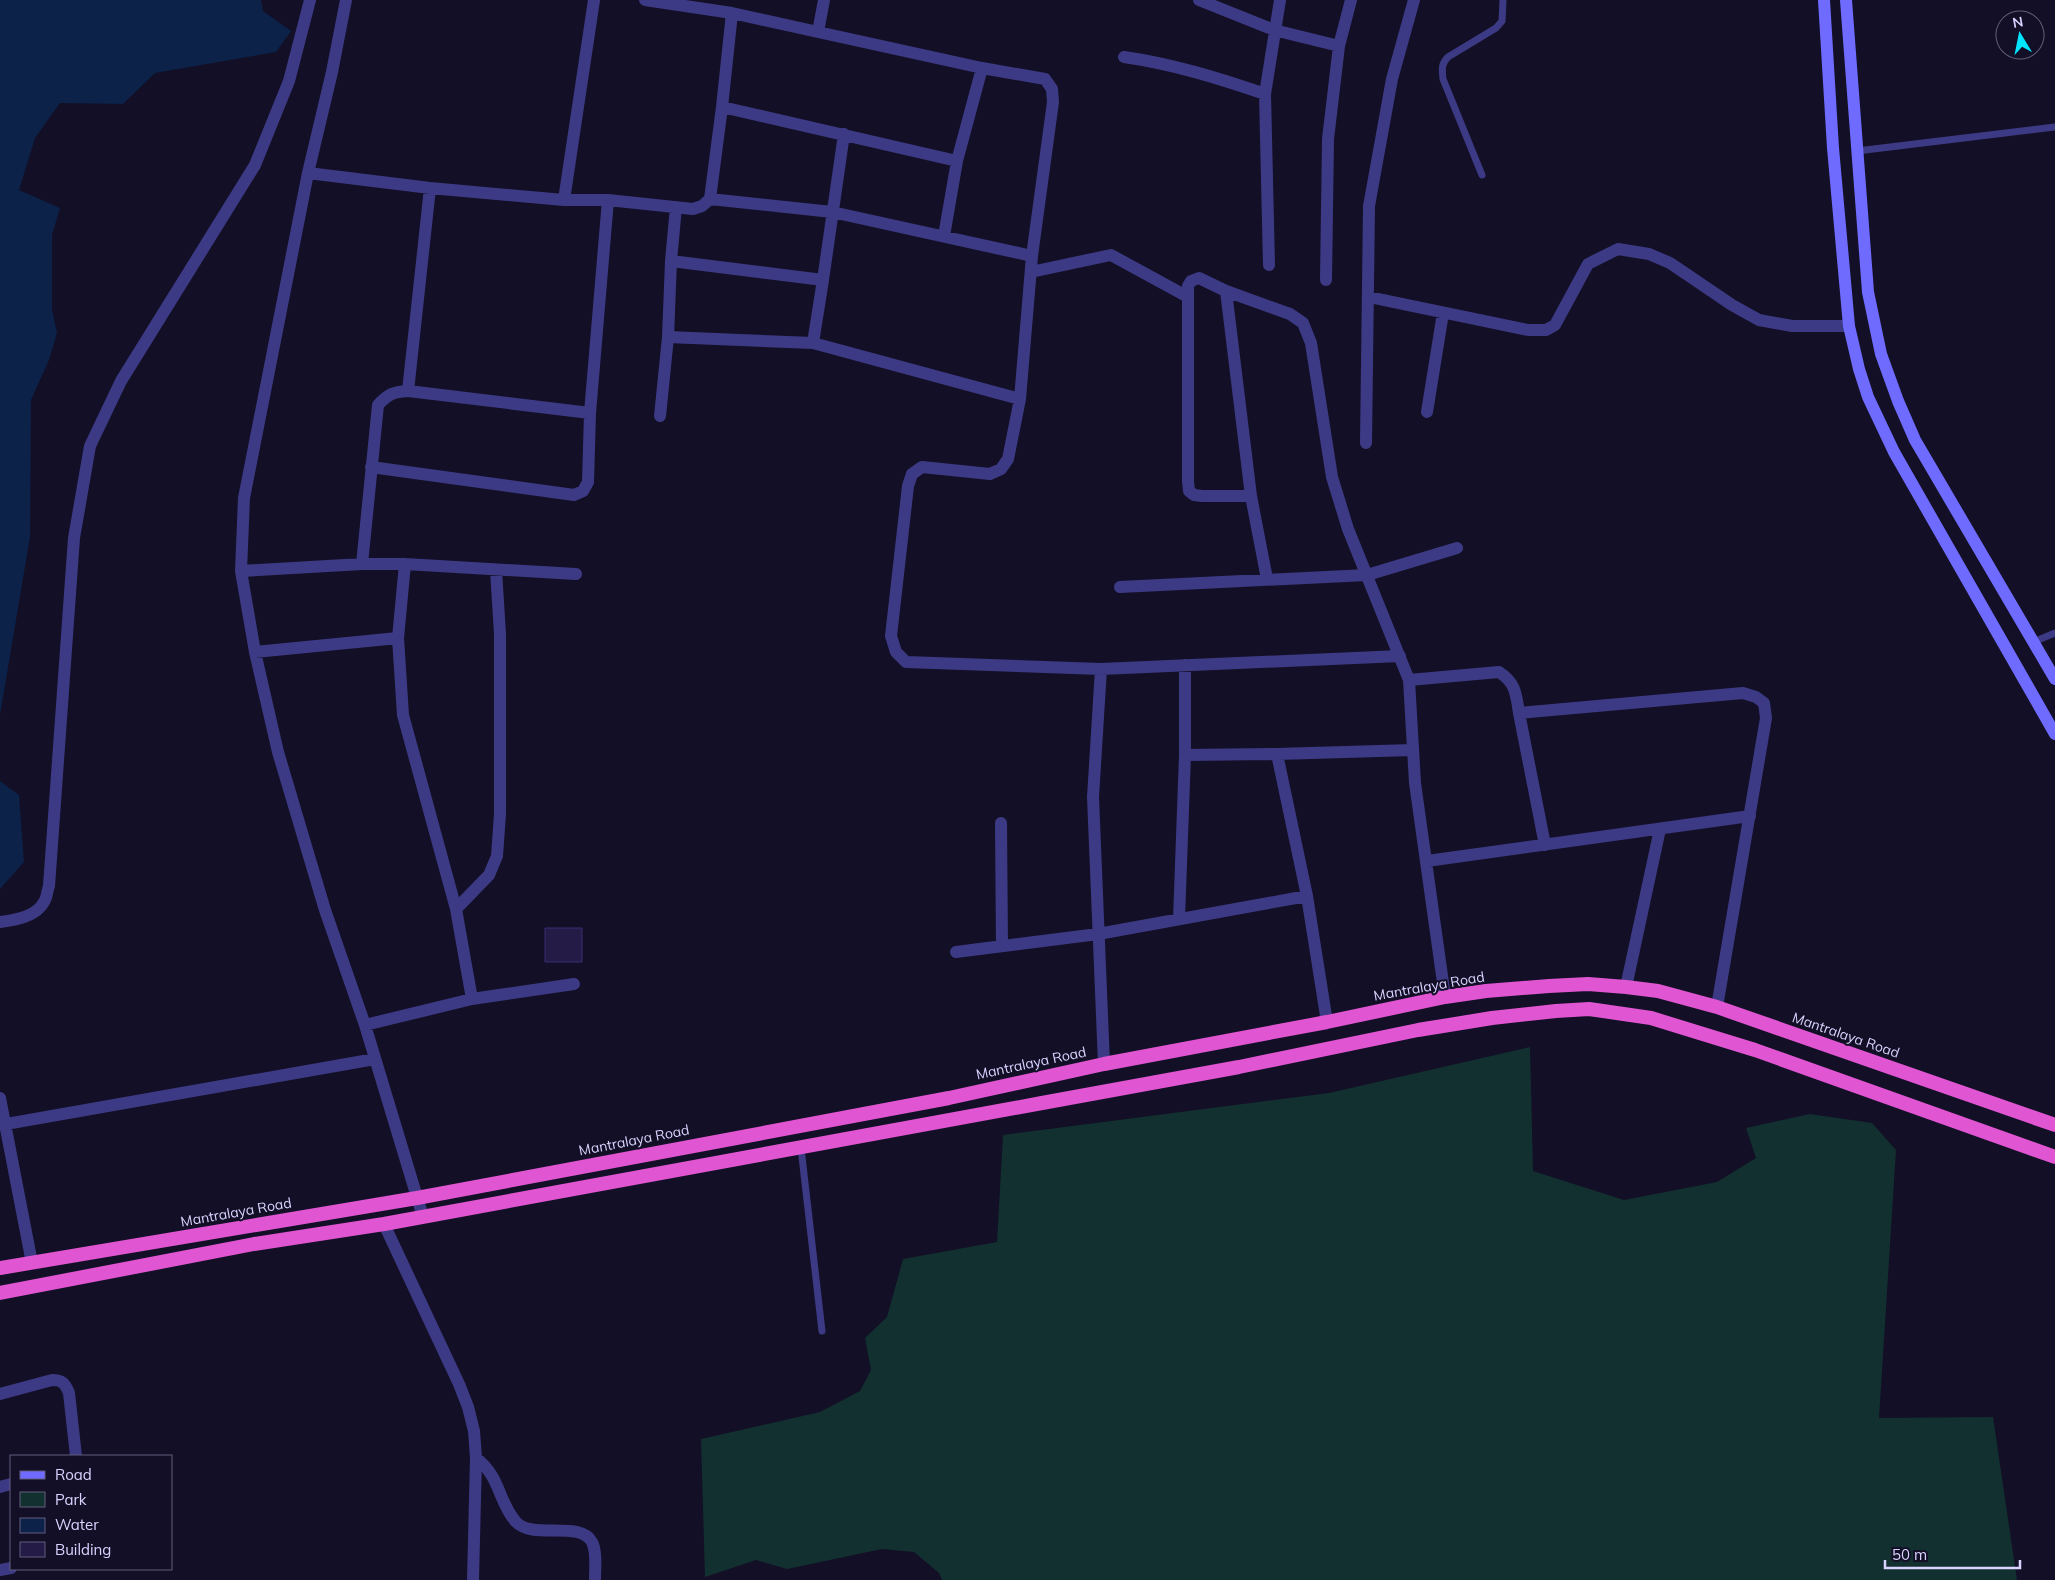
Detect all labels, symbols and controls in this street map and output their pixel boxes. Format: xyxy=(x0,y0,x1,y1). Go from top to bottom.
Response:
north arrow xyxy=(1995,10,2045,60)
text: N xyxy=(2011,12,2025,32)
street label: Mantralaya Road xyxy=(1372,967,1486,1005)
street label: Mantralaya Road xyxy=(1790,1008,1902,1062)
street label: Mantralaya Road xyxy=(974,1043,1088,1083)
street label: Mantralaya Road xyxy=(577,1120,691,1160)
street label: Mantralaya Road xyxy=(179,1193,293,1231)
legend xyxy=(10,1455,172,1570)
text: Road xyxy=(55,1465,92,1484)
text: Park xyxy=(55,1490,87,1509)
text: Water xyxy=(55,1515,99,1534)
scale bar xyxy=(1885,1538,2020,1570)
text: Building xyxy=(55,1540,111,1559)
text: 50 m xyxy=(1892,1545,1927,1564)

